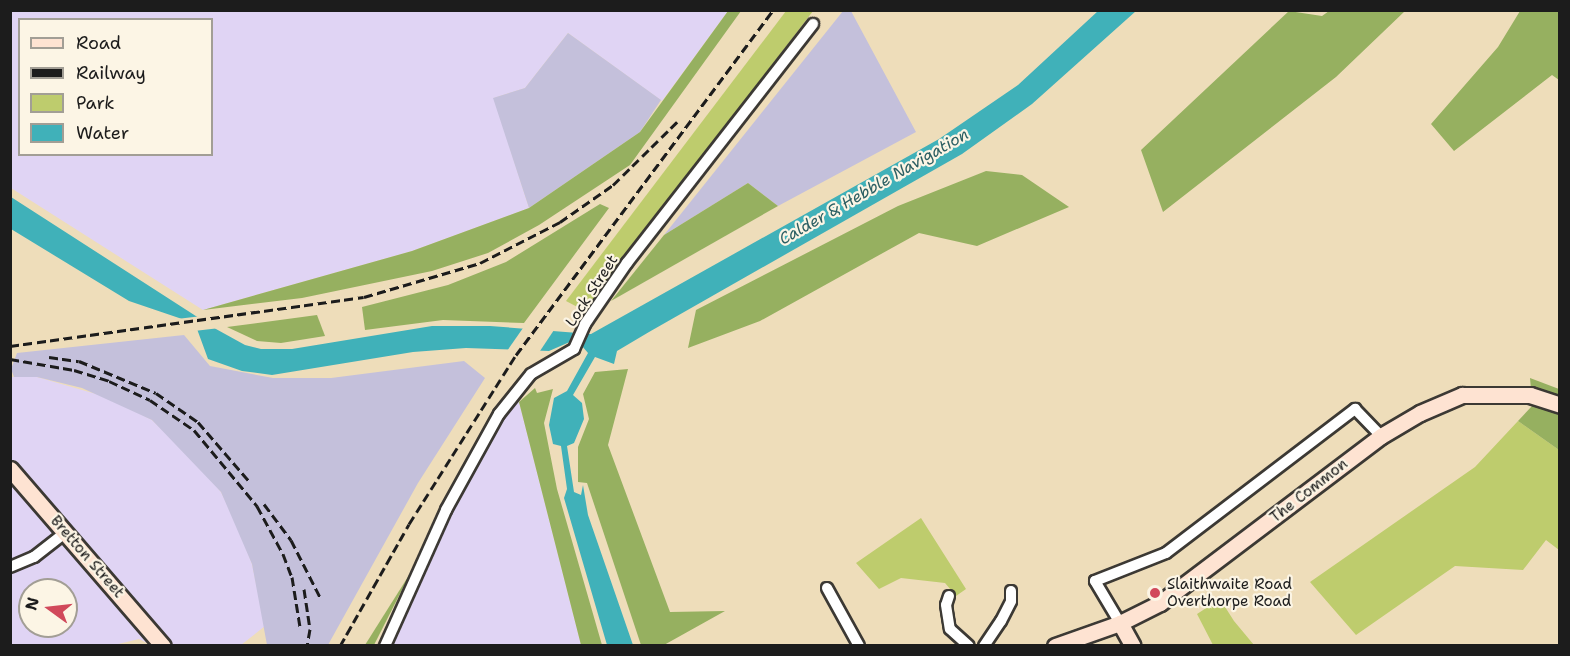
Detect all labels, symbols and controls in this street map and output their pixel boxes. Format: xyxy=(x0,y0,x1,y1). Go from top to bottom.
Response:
legend xyxy=(18,18,213,156)
text: Road xyxy=(76,31,121,55)
text: Railway xyxy=(76,61,146,85)
text: Park xyxy=(76,91,115,115)
text: Water xyxy=(76,121,129,145)
water label: Calder & Hebble Navigation xyxy=(776,125,972,249)
street label: Lock Street xyxy=(562,252,622,330)
street label: The Common xyxy=(1267,455,1351,527)
street label: Bretton Street xyxy=(46,512,128,602)
place label: Slaithwaite Road Overthorpe Road xyxy=(1167,575,1292,610)
north arrow xyxy=(18,578,78,638)
marker: Slaithwaite Road Overthorpe Road xyxy=(1148,586,1162,600)
text: N xyxy=(20,595,44,613)

